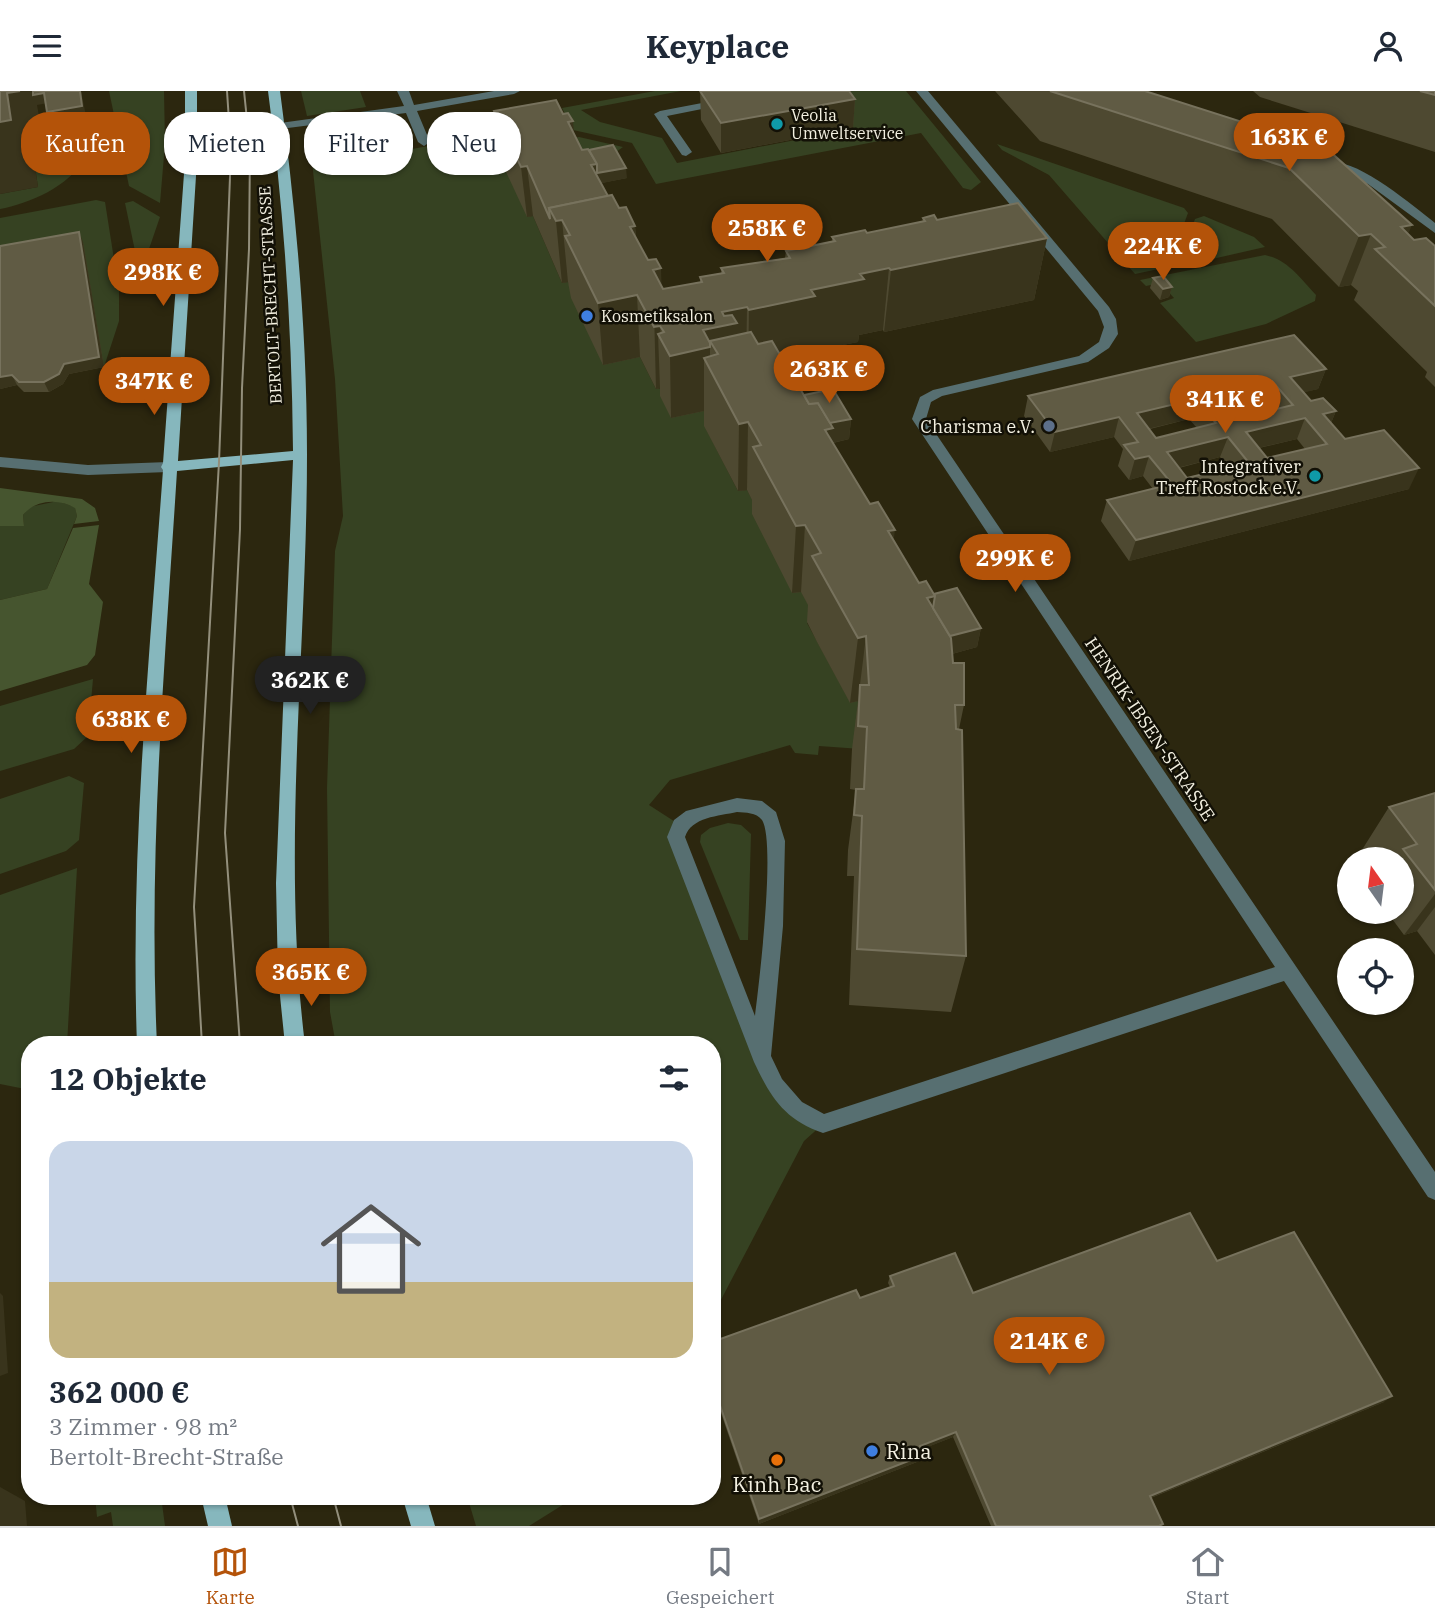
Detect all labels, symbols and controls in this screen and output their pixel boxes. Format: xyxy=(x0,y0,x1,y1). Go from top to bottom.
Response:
text: Keyplace xyxy=(646,25,789,67)
icon: menu xyxy=(28,27,66,65)
icon: person xyxy=(1369,27,1407,65)
place label: Veolia Umweltservice xyxy=(791,105,903,143)
chip: Kaufen xyxy=(21,112,150,175)
chip: Mieten xyxy=(164,112,290,175)
chip: Filter xyxy=(304,112,413,175)
chip: Neu xyxy=(427,112,521,175)
pin: 163K € xyxy=(1232,113,1346,173)
marker: Veolia Umweltservice xyxy=(769,116,785,132)
text: 163K € xyxy=(1250,121,1328,151)
street label: BERTOLT-BRECHT-STRASSE xyxy=(254,186,286,404)
pin: 258K € xyxy=(710,205,824,264)
text: 258K € xyxy=(728,212,806,242)
pin: 224K € xyxy=(1106,223,1220,282)
text: 224K € xyxy=(1124,230,1202,260)
pin: 298K € xyxy=(106,249,220,308)
text: 298K € xyxy=(124,256,202,286)
place label: Kosmetiksalon xyxy=(601,306,713,326)
marker: Kosmetiksalon xyxy=(579,308,595,324)
pin: 263K € xyxy=(772,345,886,405)
text: 263K € xyxy=(790,353,868,383)
pin: 347K € xyxy=(97,357,211,417)
text: 347K € xyxy=(115,365,193,395)
pin: 341K € xyxy=(1168,375,1282,435)
text: 341K € xyxy=(1186,383,1264,413)
place label: Charisma e.V. xyxy=(920,415,1035,438)
marker: Charisma e.V. xyxy=(1041,418,1057,434)
place label: Integrativer Treff Rostock e.V. xyxy=(1156,455,1301,499)
marker: Integrativer Treff Rostock e.V. xyxy=(1307,468,1323,484)
pin: 299K € xyxy=(958,535,1072,594)
text: 299K € xyxy=(976,542,1054,572)
street label: HENRIK-IBSEN-STRASSE xyxy=(1080,633,1220,825)
pin: 362K € xyxy=(253,657,367,716)
text: 362K € xyxy=(271,664,349,694)
pin: 638K € xyxy=(74,695,188,755)
text: 638K € xyxy=(92,703,170,733)
north arrow xyxy=(1337,847,1414,924)
map controls xyxy=(1337,847,1414,1015)
button: locate xyxy=(1337,938,1414,1015)
pin: 365K € xyxy=(254,949,368,1008)
text: 365K € xyxy=(272,956,350,986)
text: 12 Objekte xyxy=(49,1059,207,1098)
icon: filters xyxy=(655,1059,693,1097)
icon: home xyxy=(308,1186,434,1312)
pin: 214K € xyxy=(992,1317,1106,1377)
text: 214K € xyxy=(1010,1325,1088,1355)
text: 362 000 € xyxy=(49,1372,190,1411)
text: 3 Zimmer · 98 m² xyxy=(49,1411,237,1441)
place label: Rina xyxy=(886,1437,932,1465)
text: Bertolt-Brecht-Straße xyxy=(49,1441,284,1471)
marker: Rina xyxy=(864,1443,880,1459)
marker: Kinh Bac xyxy=(769,1452,785,1468)
place label: Kinh Bac xyxy=(732,1470,822,1498)
tab: Karte xyxy=(206,1543,255,1609)
tab: Gespeichert xyxy=(666,1543,774,1609)
tab: Start xyxy=(1186,1543,1229,1609)

